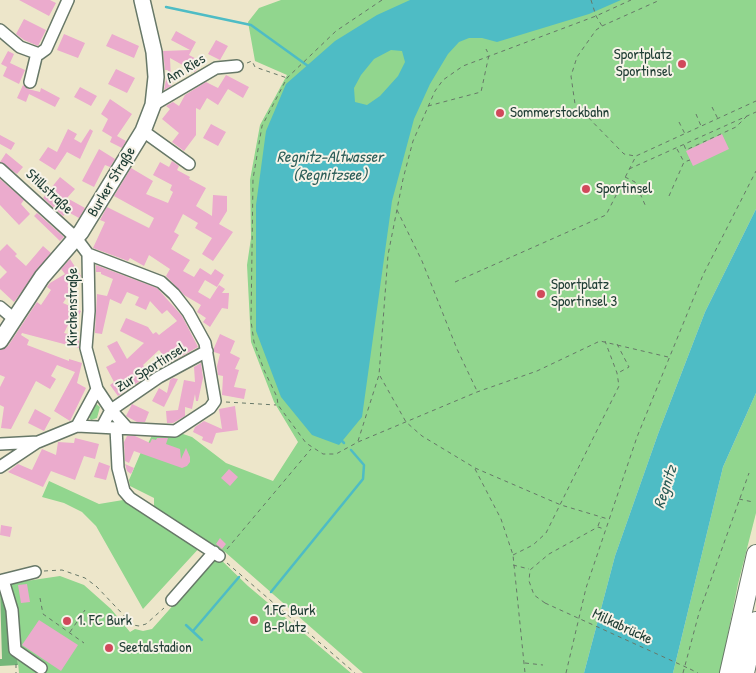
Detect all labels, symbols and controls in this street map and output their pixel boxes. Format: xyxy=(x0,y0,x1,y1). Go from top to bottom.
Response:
place label: Sportplatz Sportinsel xyxy=(614,46,672,81)
street label: Am Ries xyxy=(163,50,209,88)
marker: Sportplatz Sportinsel xyxy=(676,58,688,70)
place label: Sommerstockbahn xyxy=(510,104,609,122)
marker: Sommerstockbahn xyxy=(494,107,506,119)
street label: Burker Straße xyxy=(84,144,140,220)
water label: Regnitz-Altwasser (Regnitzsee) xyxy=(277,148,383,186)
street label: Stillstraße xyxy=(22,166,76,218)
place label: Sportinsel xyxy=(596,180,652,198)
marker: Sportinsel xyxy=(580,183,592,195)
street label: Kirchenstraße xyxy=(64,268,82,346)
place label: Sportplatz Sportinsel 3 xyxy=(551,276,617,311)
marker: Sportplatz Sportinsel 3 xyxy=(535,288,547,300)
street label: Zur Sportinsel xyxy=(113,339,189,397)
water label: Regnitz xyxy=(650,463,682,511)
place label: 1.FC Burk B-Platz xyxy=(264,602,316,637)
street label: Milkabrücke xyxy=(589,605,655,649)
place label: 1. FC Burk xyxy=(77,612,132,630)
marker: 1.FC Burk B-Platz xyxy=(248,614,260,626)
marker: 1. FC Burk xyxy=(61,615,73,627)
place label: Seetalstadion xyxy=(119,639,192,657)
marker: Seetalstadion xyxy=(103,642,115,654)

